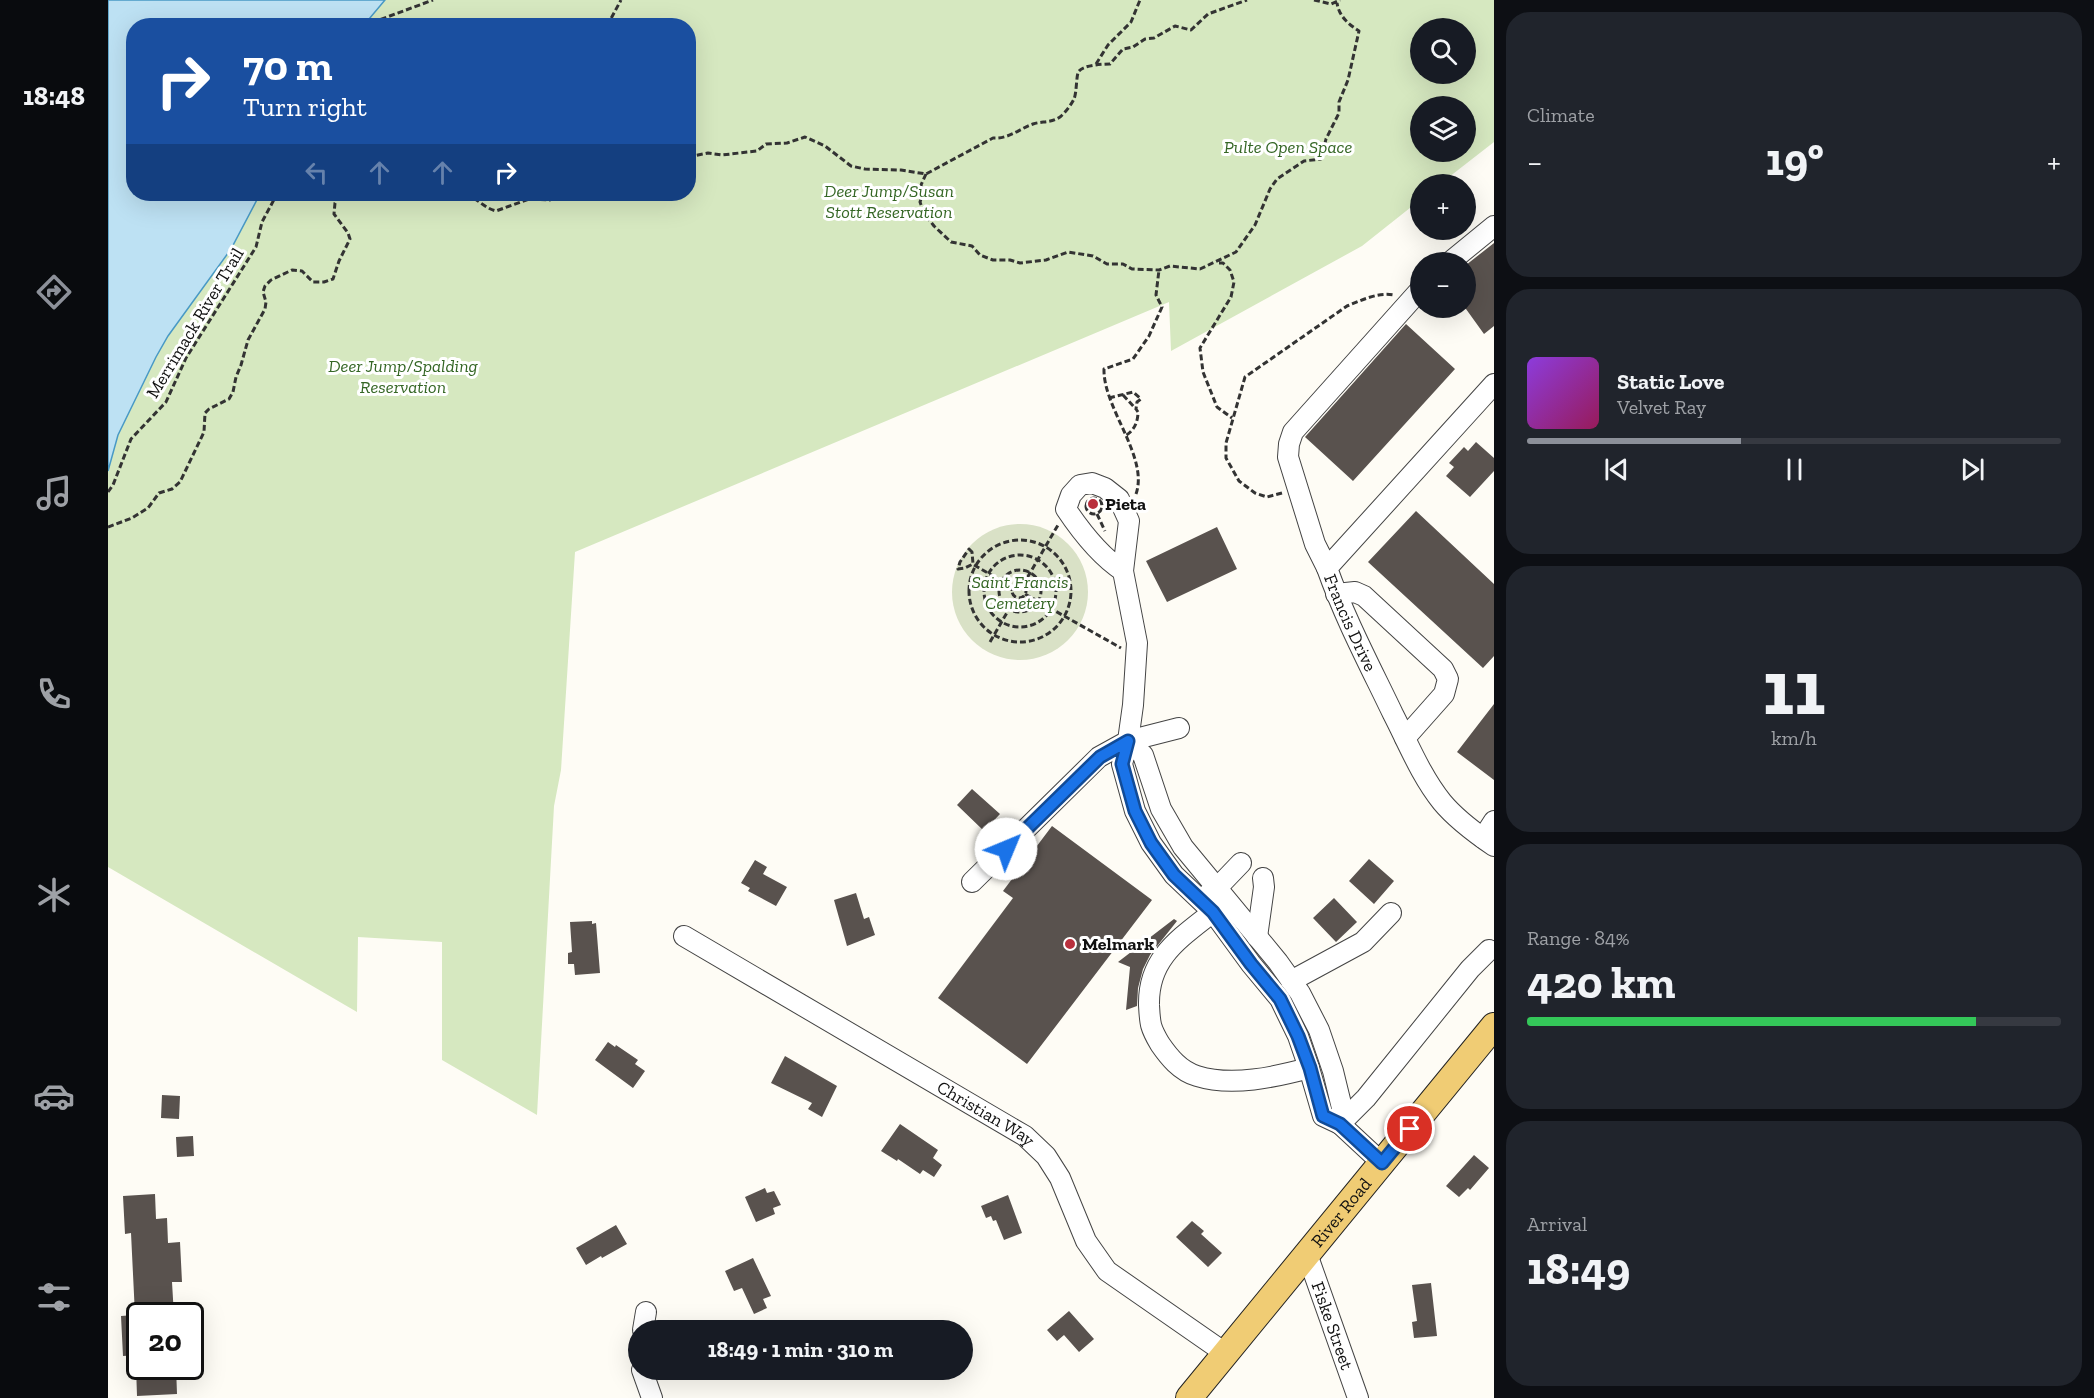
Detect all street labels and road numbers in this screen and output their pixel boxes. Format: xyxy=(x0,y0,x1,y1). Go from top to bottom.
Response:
street label: Merrimack River Trail xyxy=(141,244,249,402)
street label: Francis Drive xyxy=(1319,571,1382,675)
street label: Christian Way xyxy=(933,1076,1040,1151)
street label: River Road xyxy=(1306,1173,1376,1252)
street label: Fiske Street xyxy=(1307,1279,1358,1373)

